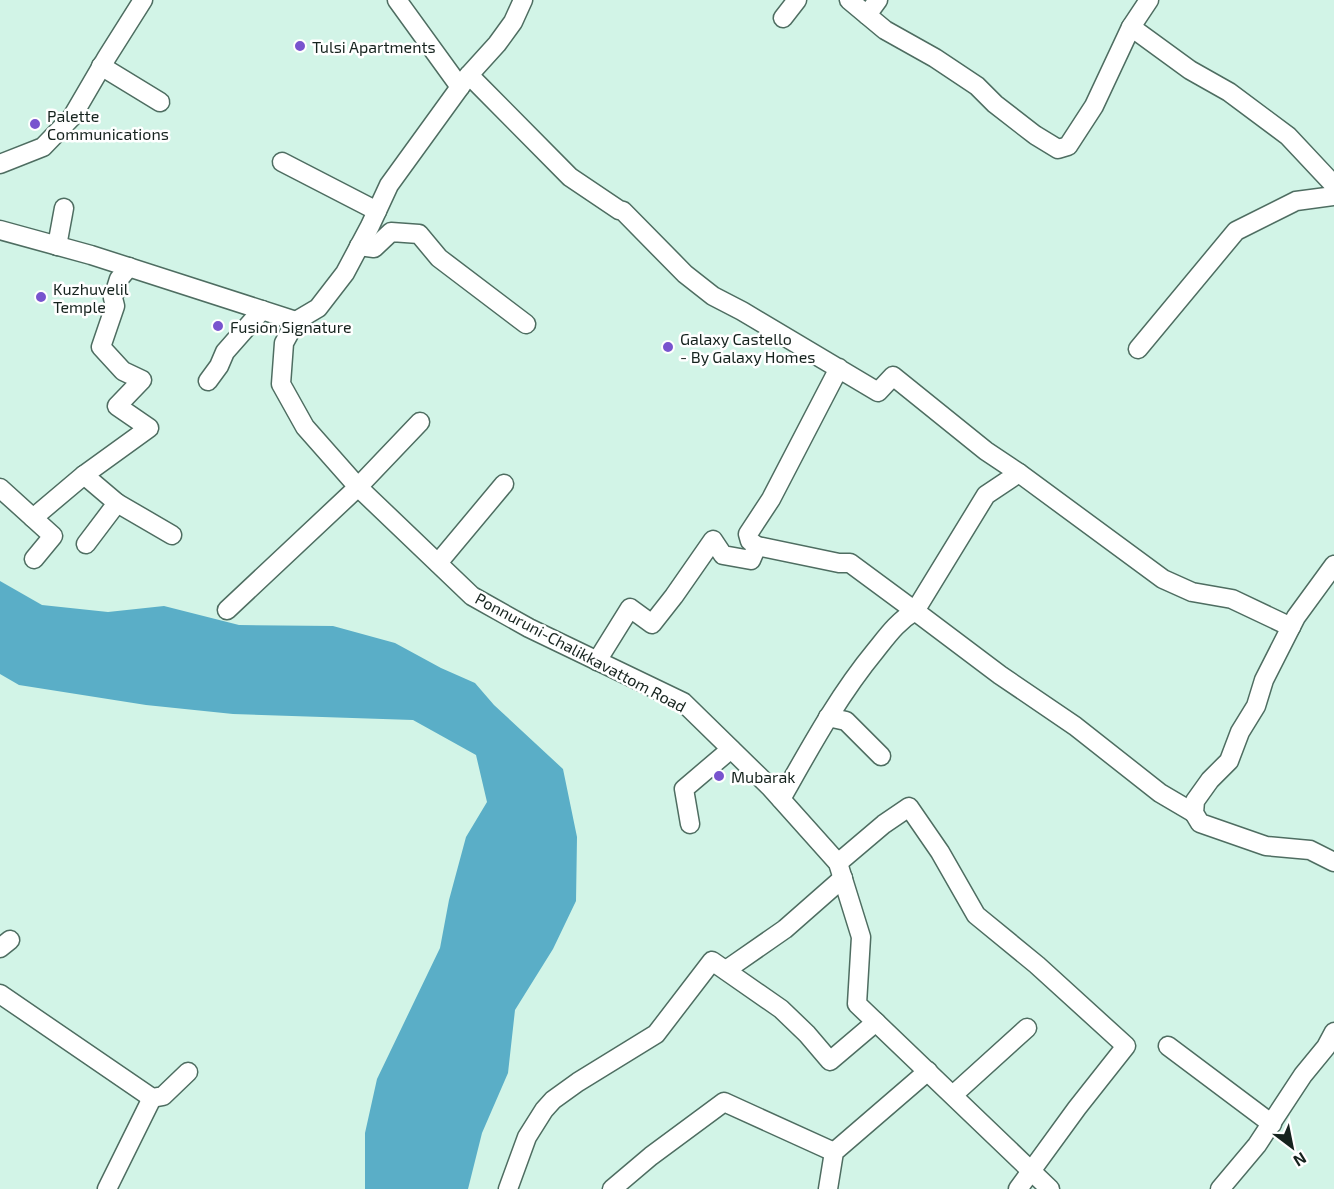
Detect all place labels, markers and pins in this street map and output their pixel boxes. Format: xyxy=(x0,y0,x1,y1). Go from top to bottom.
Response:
place label: Tulsi Apartments xyxy=(312,37,436,56)
marker: Tulsi Apartments xyxy=(293,39,307,53)
place label: Palette Communications xyxy=(47,106,169,143)
marker: Palette Communications xyxy=(28,117,42,131)
place label: Kuzhuvelil Temple xyxy=(53,279,129,316)
marker: Kuzhuvelil Temple xyxy=(34,290,48,304)
place label: Fusion Signature xyxy=(230,317,352,336)
marker: Fusion Signature xyxy=(211,319,225,333)
place label: Galaxy Castello - By Galaxy Homes xyxy=(680,329,815,366)
marker: Galaxy Castello - By Galaxy Homes xyxy=(661,340,675,354)
place label: Mubarak xyxy=(731,767,795,786)
marker: Mubarak xyxy=(712,769,726,783)

